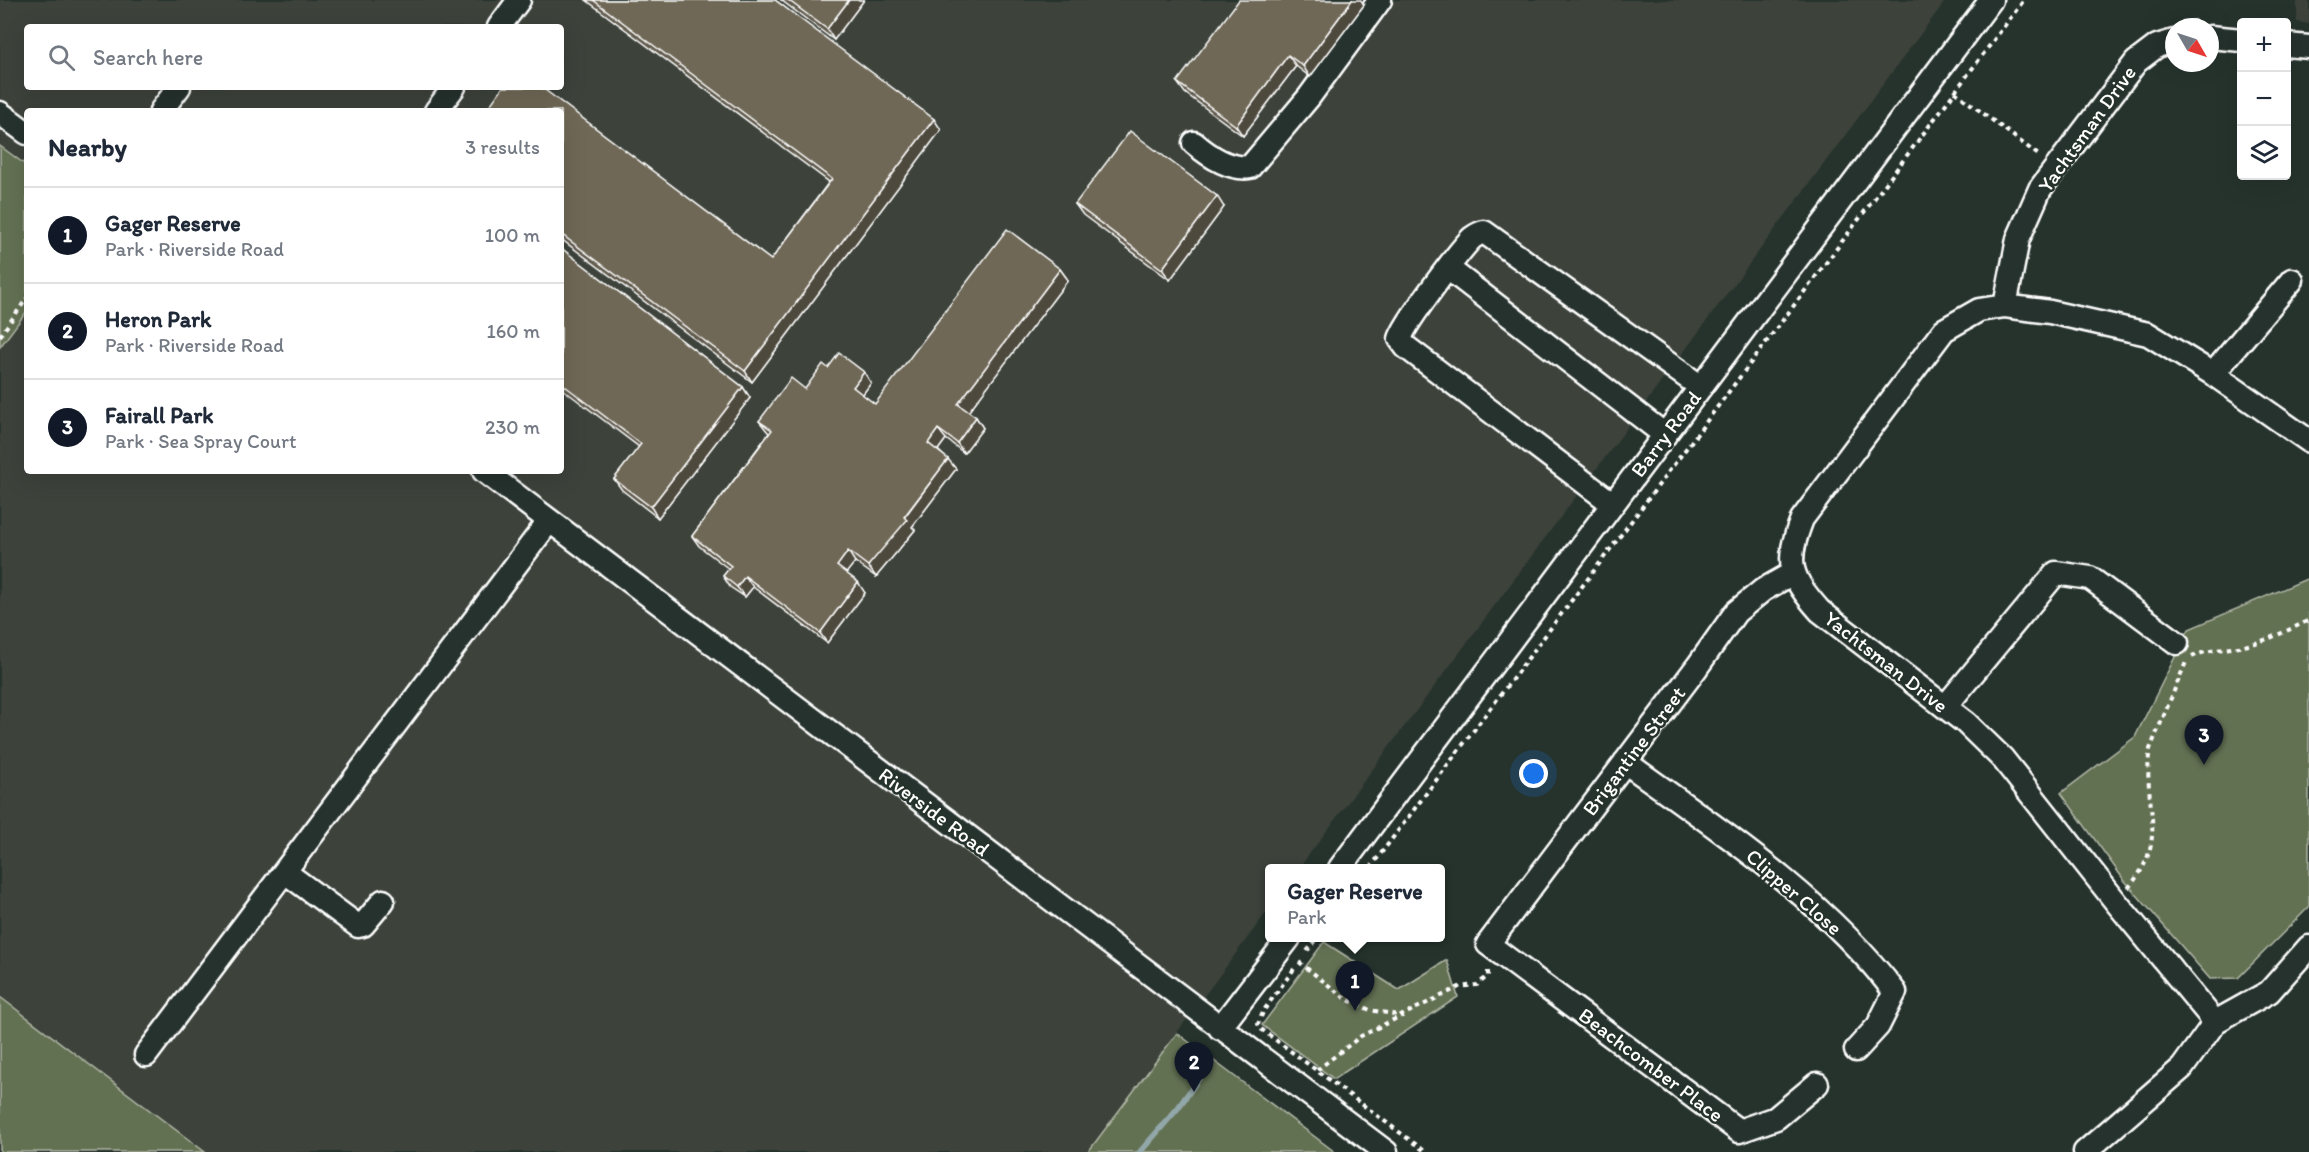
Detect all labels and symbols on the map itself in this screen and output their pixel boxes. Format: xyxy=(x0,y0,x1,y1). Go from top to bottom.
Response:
north arrow xyxy=(2165,18,2219,72)
street label: Yachtsman Drive xyxy=(2032,60,2141,197)
street label: Barry Road xyxy=(1625,385,1706,482)
street label: Yachtsman Drive xyxy=(1819,605,1953,718)
street label: Brigantine Street xyxy=(1577,681,1690,820)
pin: 3 xyxy=(2184,716,2224,765)
your location xyxy=(1519,759,1548,788)
street label: Riverside Road xyxy=(874,762,995,861)
street label: Clipper Close xyxy=(1741,843,1847,940)
pin: 1 xyxy=(1336,962,1374,1011)
street label: Beachcomber Place xyxy=(1574,1002,1729,1127)
pin: 2 xyxy=(1174,1042,1214,1092)

